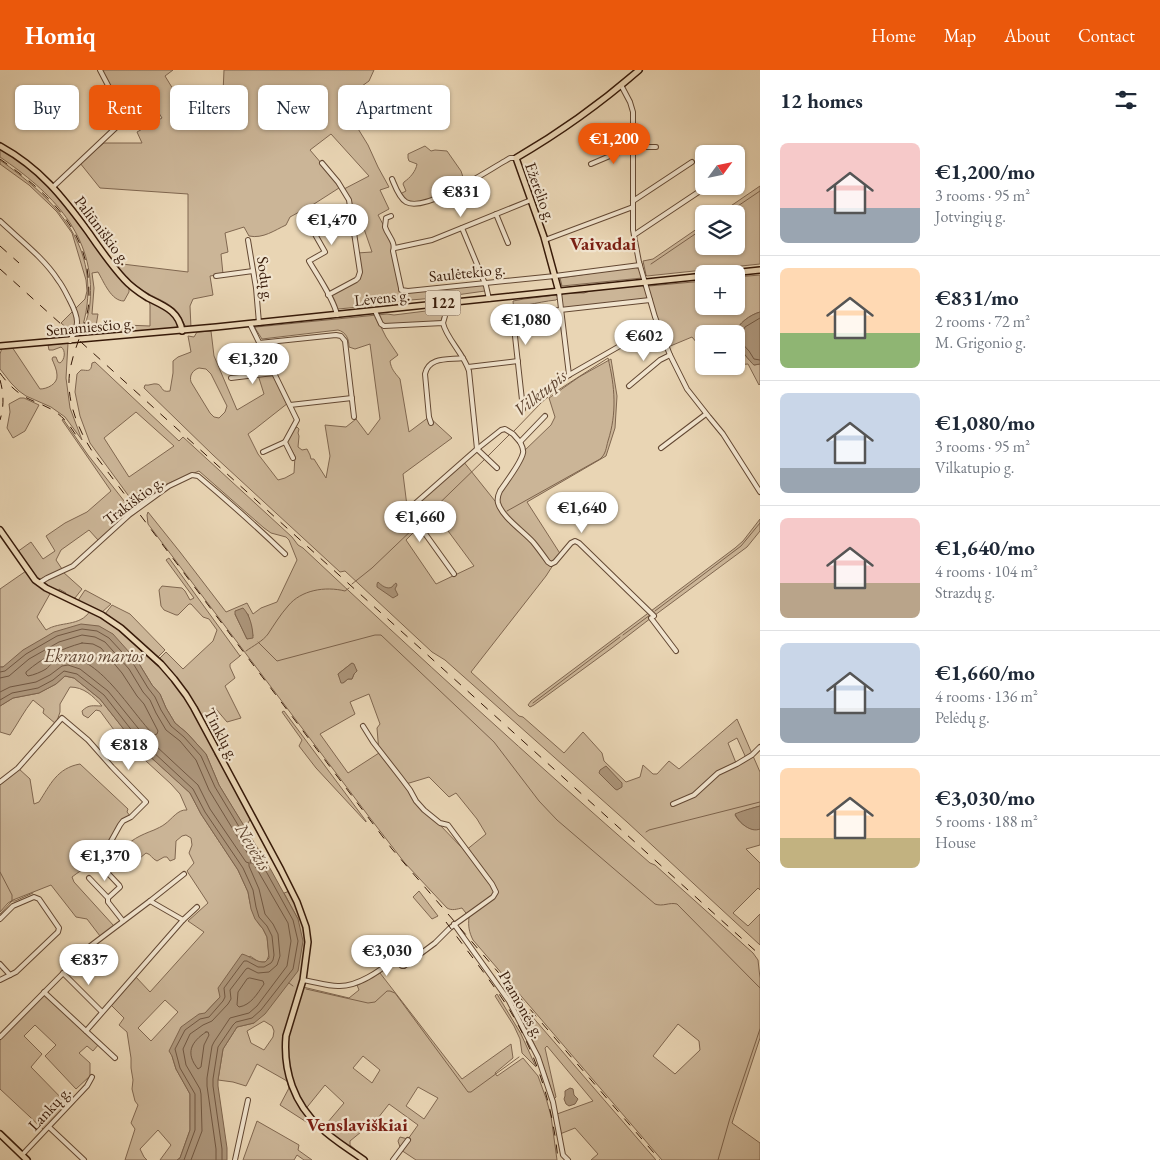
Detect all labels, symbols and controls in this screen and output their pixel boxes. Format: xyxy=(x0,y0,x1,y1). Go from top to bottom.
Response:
text: Homiq xyxy=(25,20,96,51)
text: Home xyxy=(871,24,916,47)
text: Map xyxy=(944,24,976,47)
text: About xyxy=(1004,24,1050,47)
text: Contact xyxy=(1078,24,1135,47)
chip: Buy xyxy=(15,85,79,130)
chip: Rent xyxy=(89,85,160,130)
chip: Filters xyxy=(170,85,248,130)
chip: New xyxy=(258,85,328,130)
chip: Apartment xyxy=(338,85,450,130)
icon: filters xyxy=(1112,86,1140,114)
text: 12 homes xyxy=(780,87,863,114)
pin: €1,200 xyxy=(573,122,655,165)
text: €1,200 xyxy=(589,128,639,149)
north arrow xyxy=(695,145,745,195)
map controls xyxy=(695,145,745,375)
text: €1,200/mo xyxy=(935,158,1035,185)
street label: Ežerėlio g. xyxy=(520,159,561,225)
icon: home xyxy=(820,163,880,223)
pin: €831 xyxy=(431,176,491,218)
text: €831 xyxy=(442,181,480,202)
text: 3 rooms · 95 m² xyxy=(935,185,1030,206)
street label: Paliūniškio g. xyxy=(70,191,135,269)
pin: €1,470 xyxy=(291,204,373,246)
button: layers xyxy=(695,205,745,255)
text: Jotvingių g. xyxy=(935,206,1006,227)
text: €1,470 xyxy=(307,209,357,230)
district label: Vaivadai xyxy=(570,231,637,256)
street label: Sodų g. xyxy=(252,255,279,303)
street label: Saulėtekio g. xyxy=(428,258,506,287)
button: + xyxy=(695,265,745,315)
street label: Lėvens g. xyxy=(353,284,411,311)
text: €831/mo xyxy=(935,284,1019,311)
icon: home xyxy=(820,288,880,348)
road number: 122 xyxy=(426,290,460,316)
pin: €1,080 xyxy=(485,304,567,346)
text: €1,080 xyxy=(501,309,551,330)
text: 2 rooms · 72 m² xyxy=(935,311,1030,332)
street label: Senamiesčio g. xyxy=(45,312,135,341)
pin: €602 xyxy=(614,320,674,362)
text: €602 xyxy=(625,325,663,346)
button: − xyxy=(695,325,745,375)
text: M. Grigonio g. xyxy=(935,332,1026,353)
pin: €1,320 xyxy=(212,342,294,385)
text: €1,320 xyxy=(228,348,278,369)
water label: Vilktupis xyxy=(508,364,572,422)
text: €1,080/mo xyxy=(935,409,1035,436)
icon: home xyxy=(820,413,880,473)
text: 3 rooms · 95 m² xyxy=(935,436,1030,457)
text: Vilkatupio g. xyxy=(935,457,1015,478)
street label: Trakiškio g. xyxy=(99,471,168,530)
pin: €1,640 xyxy=(541,492,623,534)
text: €1,640 xyxy=(557,497,607,518)
pin: €1,660 xyxy=(379,500,461,543)
text: €1,660 xyxy=(395,506,445,527)
text: €1,640/mo xyxy=(935,534,1035,561)
icon: home xyxy=(820,538,880,598)
text: 4 rooms · 104 m² xyxy=(935,561,1038,582)
text: Strazdų g. xyxy=(935,582,995,603)
water label: Ekrano marios xyxy=(43,644,145,667)
text: €1,660/mo xyxy=(935,659,1035,686)
icon: home xyxy=(820,663,880,723)
text: 4 rooms · 136 m² xyxy=(935,686,1038,707)
street label: Tinklų g. xyxy=(199,704,244,764)
text: Pelėdų g. xyxy=(935,707,990,728)
pin: €818 xyxy=(99,728,159,771)
text: €818 xyxy=(110,734,148,755)
text: €3,030/mo xyxy=(935,784,1035,811)
icon: home xyxy=(820,788,880,848)
text: 5 rooms · 188 m² xyxy=(935,811,1038,832)
water label: Nevėžis xyxy=(230,818,277,875)
text: House xyxy=(935,832,976,853)
pin: €1,370 xyxy=(64,840,146,882)
text: €1,370 xyxy=(80,845,130,866)
pin: €3,030 xyxy=(346,934,428,977)
text: €3,030 xyxy=(362,940,412,961)
pin: €837 xyxy=(59,944,119,986)
text: €837 xyxy=(70,949,108,970)
street label: Pramonės g. xyxy=(494,967,549,1042)
street label: Lankų g. xyxy=(23,1081,75,1135)
district label: Venslaviškiai xyxy=(306,1112,408,1137)

